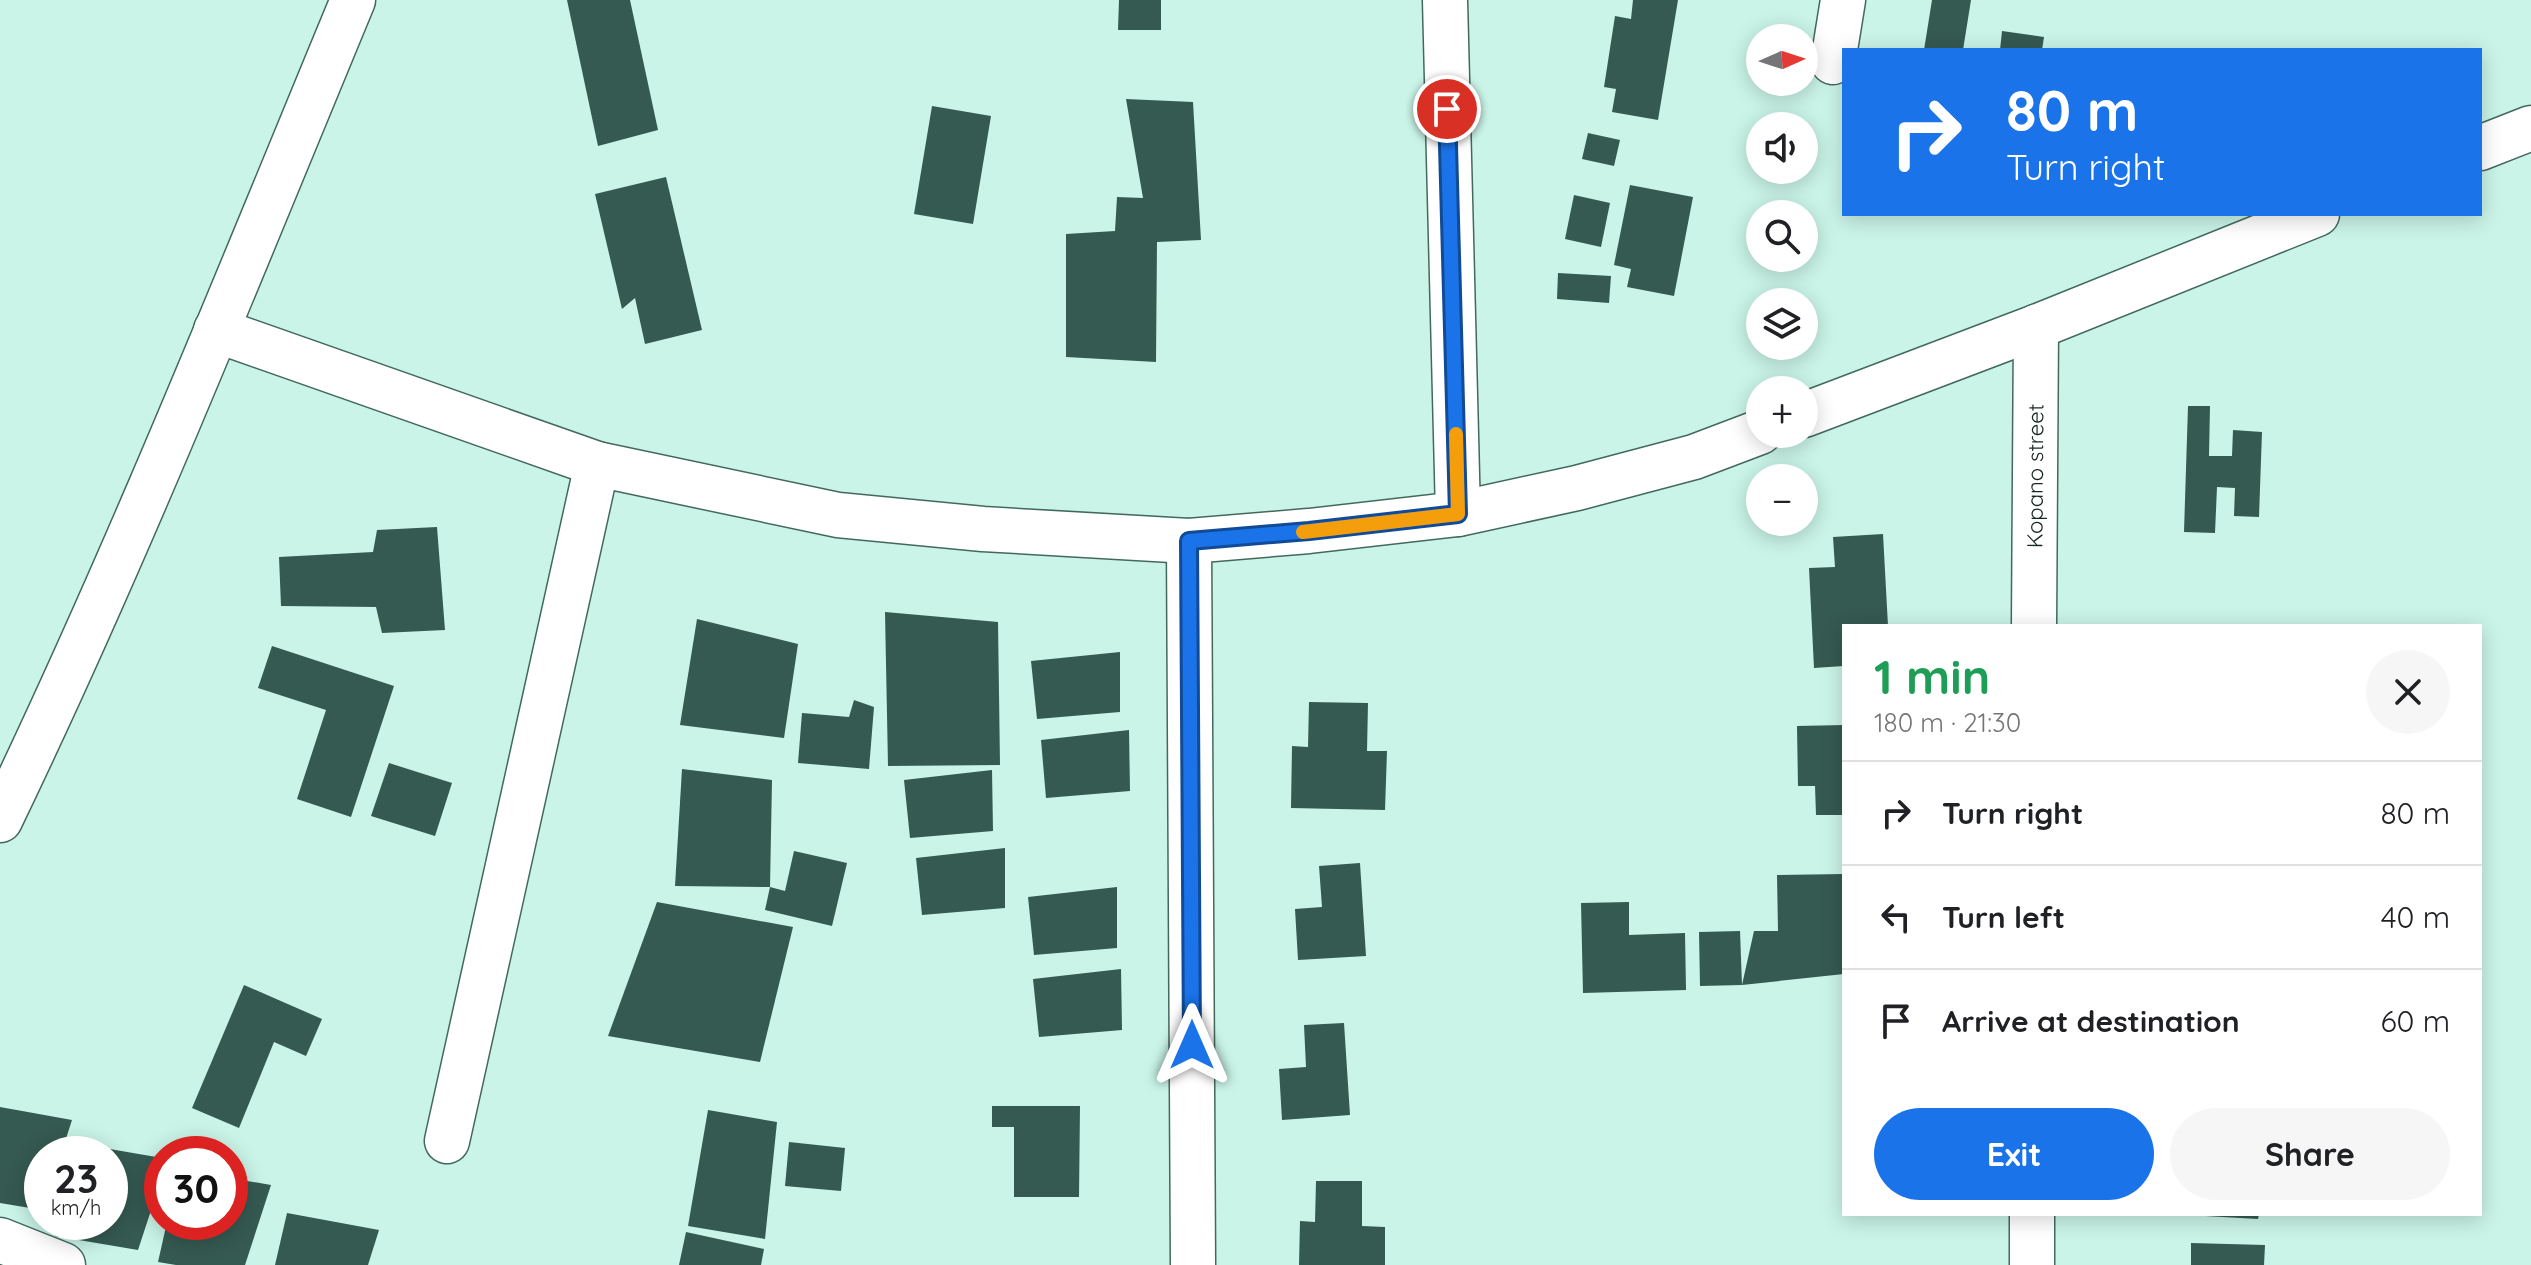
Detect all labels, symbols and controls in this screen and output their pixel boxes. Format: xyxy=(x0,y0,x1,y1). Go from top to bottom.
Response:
north arrow xyxy=(1746,24,1818,96)
map controls xyxy=(1746,24,1818,536)
pin xyxy=(1413,75,1481,143)
text: 80 m xyxy=(2006,75,2138,145)
icon: right xyxy=(1874,80,1978,184)
icon: arrive xyxy=(1425,87,1469,131)
button: sound xyxy=(1746,112,1818,184)
text: Turn right xyxy=(2006,144,2165,189)
button: search xyxy=(1746,200,1818,272)
button: layers xyxy=(1746,288,1818,360)
button: + xyxy=(1746,376,1818,448)
street label: Kopano street xyxy=(2021,404,2049,548)
button: − xyxy=(1746,464,1818,536)
text: 1 min xyxy=(1874,646,1990,706)
button: close xyxy=(2366,650,2450,734)
text: 180 m · 21:30 xyxy=(1874,706,2021,739)
icon: right xyxy=(1874,791,1918,835)
text: Turn right xyxy=(1942,794,2083,832)
text: 80 m xyxy=(2380,794,2450,832)
icon: left xyxy=(1874,895,1918,939)
text: Turn left xyxy=(1942,898,2065,936)
text: 40 m xyxy=(2381,898,2450,936)
icon: arrive xyxy=(1874,999,1918,1043)
text: Arrive at destination xyxy=(1942,1002,2240,1040)
text: 60 m xyxy=(2380,1002,2450,1040)
position arrow xyxy=(1150,1003,1234,1087)
button: Exit xyxy=(1874,1108,2154,1200)
button: Share xyxy=(2170,1108,2450,1200)
speed limit sign: 30 xyxy=(144,1136,248,1240)
text: 23 xyxy=(54,1153,98,1203)
text: km/h xyxy=(51,1195,101,1220)

